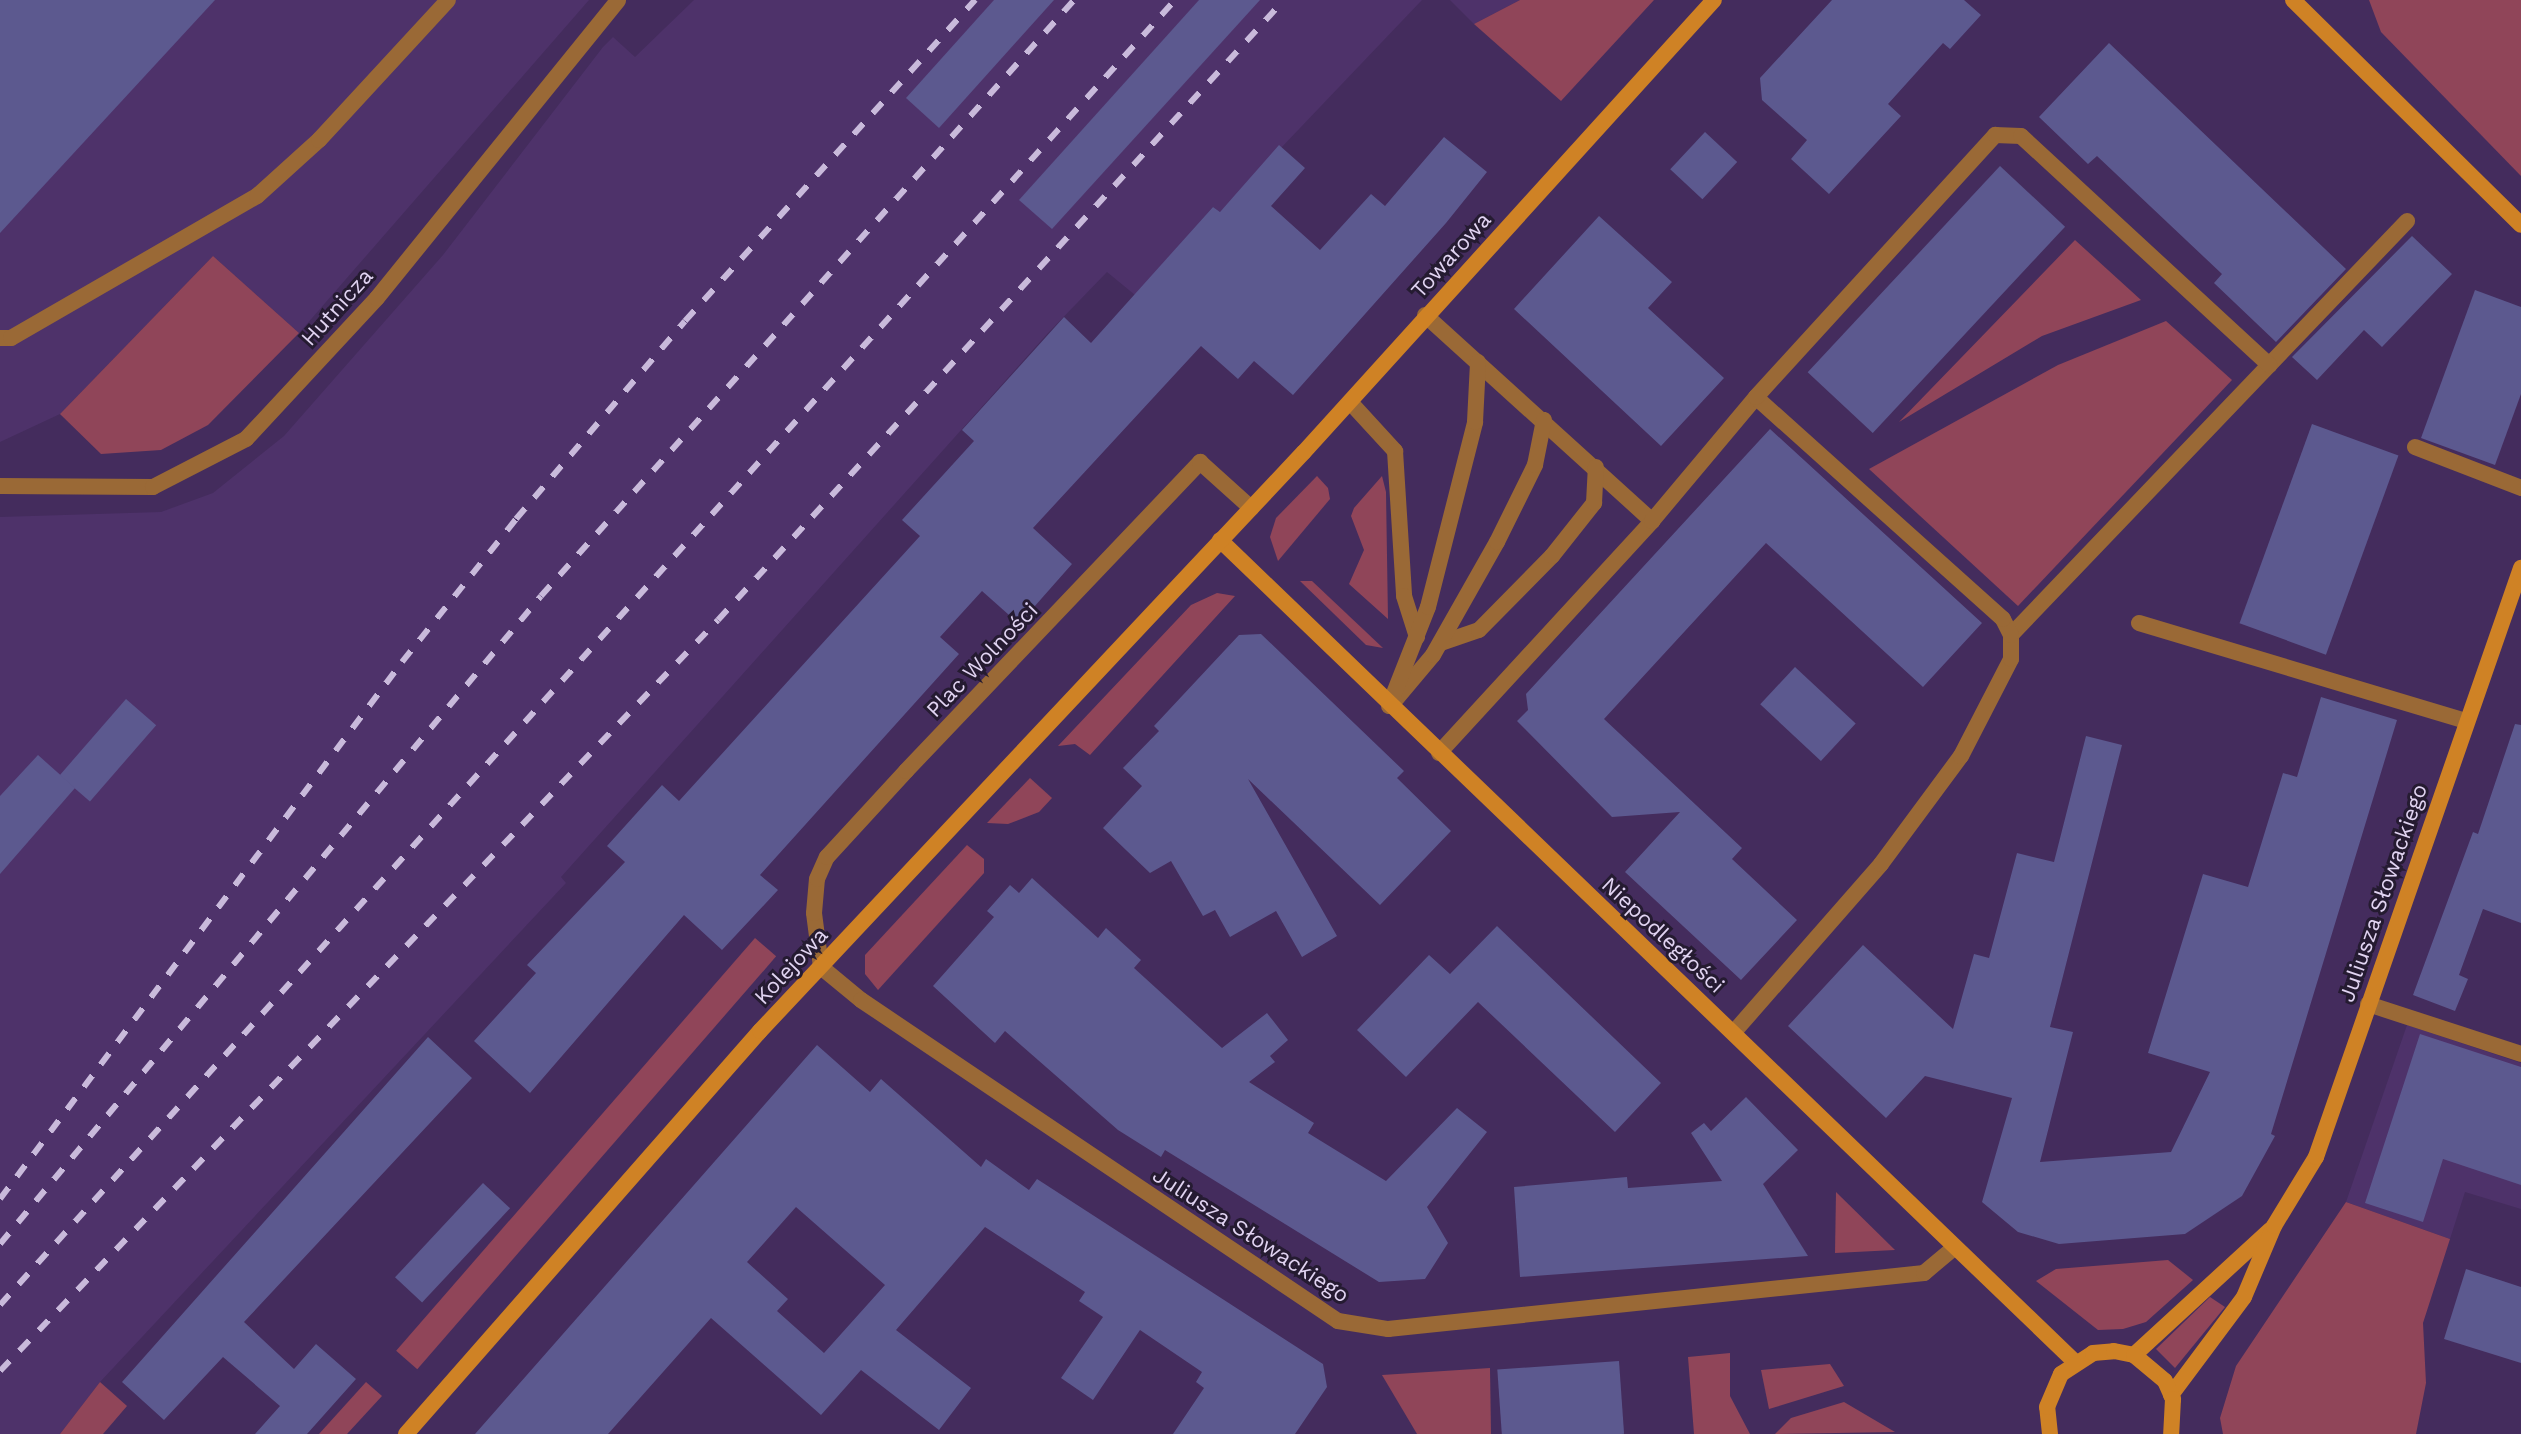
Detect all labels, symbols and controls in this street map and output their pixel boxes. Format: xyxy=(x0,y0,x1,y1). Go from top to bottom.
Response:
street label: Towarowa xyxy=(1406,207,1496,303)
street label: Hutnicza xyxy=(295,263,379,351)
street label: Plac Wolności xyxy=(921,597,1043,723)
street label: Juliusza Słowackiego xyxy=(2333,780,2433,1006)
street label: Niepodległości xyxy=(1596,872,1730,998)
street label: Kolejowa xyxy=(749,922,833,1010)
street label: Juliusza Słowackiego xyxy=(1148,1161,1354,1309)

